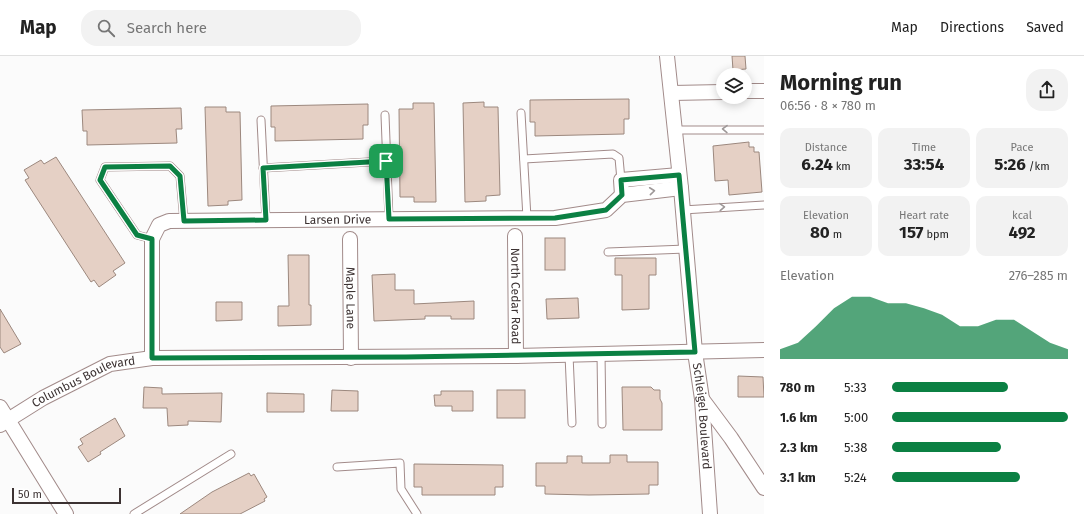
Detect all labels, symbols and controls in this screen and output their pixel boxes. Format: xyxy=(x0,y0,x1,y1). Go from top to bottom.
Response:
search box xyxy=(81,10,361,46)
text: Map xyxy=(20,16,57,39)
icon: search xyxy=(95,17,117,39)
text: Search here xyxy=(127,19,207,37)
text: Map xyxy=(891,19,918,36)
text: Directions xyxy=(940,19,1004,36)
text: Saved xyxy=(1026,19,1064,36)
map controls xyxy=(716,68,752,104)
button: layers xyxy=(716,68,752,104)
text: Morning run xyxy=(780,69,902,96)
button: share xyxy=(1026,69,1068,111)
text: 06:56 · 8 × 780 m xyxy=(780,98,876,113)
one-way arrow xyxy=(722,125,728,134)
text: Distance xyxy=(805,141,847,154)
text: Time xyxy=(912,141,936,154)
text: Pace xyxy=(1011,141,1033,154)
pin xyxy=(369,144,403,178)
icon: arrive xyxy=(375,150,397,172)
text: 6.24 xyxy=(801,154,833,175)
text: 33:54 xyxy=(904,154,944,175)
text: 5:26 xyxy=(994,154,1026,175)
text: km xyxy=(833,160,851,173)
text: /km xyxy=(1026,160,1050,173)
one-way arrow xyxy=(649,187,655,196)
one-way arrow xyxy=(719,203,725,212)
text: Elevation xyxy=(803,209,849,222)
text: Heart rate xyxy=(899,209,949,222)
text: kcal xyxy=(1012,209,1032,222)
street label: Larsen Drive xyxy=(304,212,371,227)
text: 80 xyxy=(810,222,830,243)
text: 157 xyxy=(899,222,924,243)
text: 492 xyxy=(1008,222,1036,243)
text: m xyxy=(830,228,842,241)
text: bpm xyxy=(924,228,949,241)
street label: North Cedar Road xyxy=(508,248,523,344)
street label: Maple Lane xyxy=(343,267,358,329)
text: Elevation xyxy=(780,268,834,283)
text: 276–285 m xyxy=(1009,268,1068,283)
street label: Columbus Boulevard xyxy=(29,354,136,410)
street label: Schleigel Boulevard xyxy=(690,362,714,470)
text: 780 m xyxy=(780,380,815,395)
text: 5:33 xyxy=(844,380,867,395)
text: 1.6 km xyxy=(780,410,818,425)
text: 5:00 xyxy=(844,410,868,425)
text: 2.3 km xyxy=(780,440,818,455)
text: 5:38 xyxy=(844,440,867,455)
text: 3.1 km xyxy=(780,470,816,485)
text: 5:24 xyxy=(844,470,867,485)
scale bar xyxy=(12,486,121,505)
text: 50 m xyxy=(18,488,42,501)

